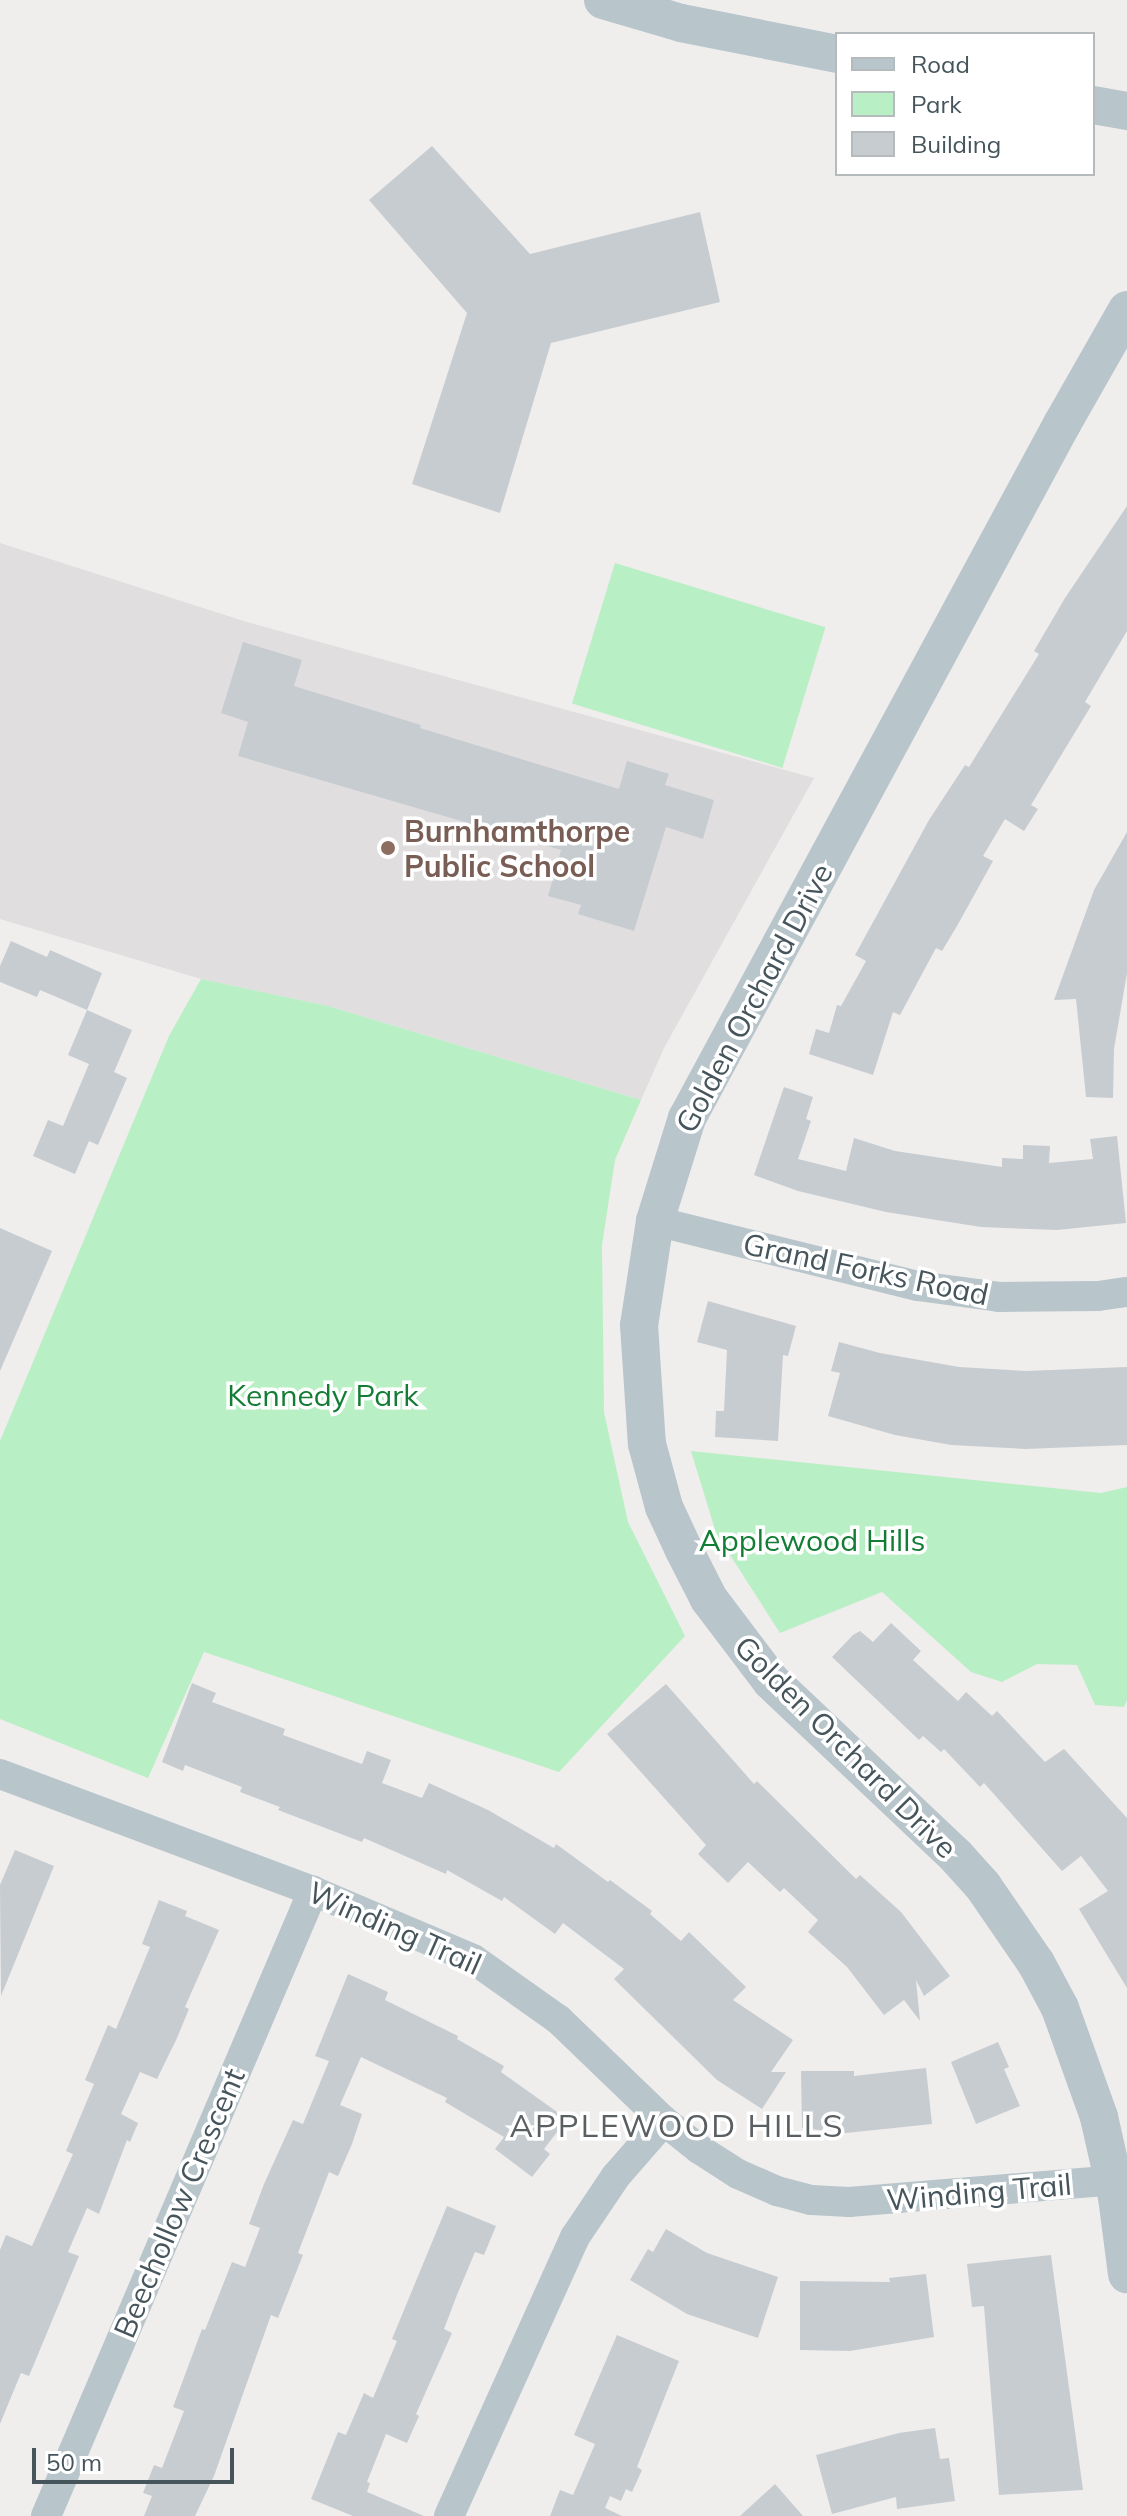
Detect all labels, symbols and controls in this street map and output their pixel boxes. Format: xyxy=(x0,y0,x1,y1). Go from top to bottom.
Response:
legend xyxy=(835,32,1095,176)
text: Road xyxy=(911,49,970,79)
text: Park xyxy=(911,89,962,119)
text: Building xyxy=(911,129,1001,159)
place label: Burnhamthorpe Public School xyxy=(404,813,630,884)
marker: Burnhamthorpe Public School xyxy=(379,839,397,857)
street label: Golden Orchard Drive xyxy=(668,857,840,1139)
street label: Grand Forks Road xyxy=(740,1225,992,1313)
park label: Kennedy Park xyxy=(227,1377,419,1413)
park label: Applewood Hills xyxy=(699,1522,925,1558)
street label: Golden Orchard Drive xyxy=(727,1628,965,1866)
street label: Winding Trail xyxy=(303,1874,487,1982)
street label: Beechollow Crescent xyxy=(106,2063,252,2343)
district label: APPLEWOOD HILLS xyxy=(510,2106,844,2144)
street label: Winding Trail xyxy=(885,2166,1073,2218)
scale bar xyxy=(36,2432,238,2482)
text: 50 m xyxy=(46,2447,102,2477)

